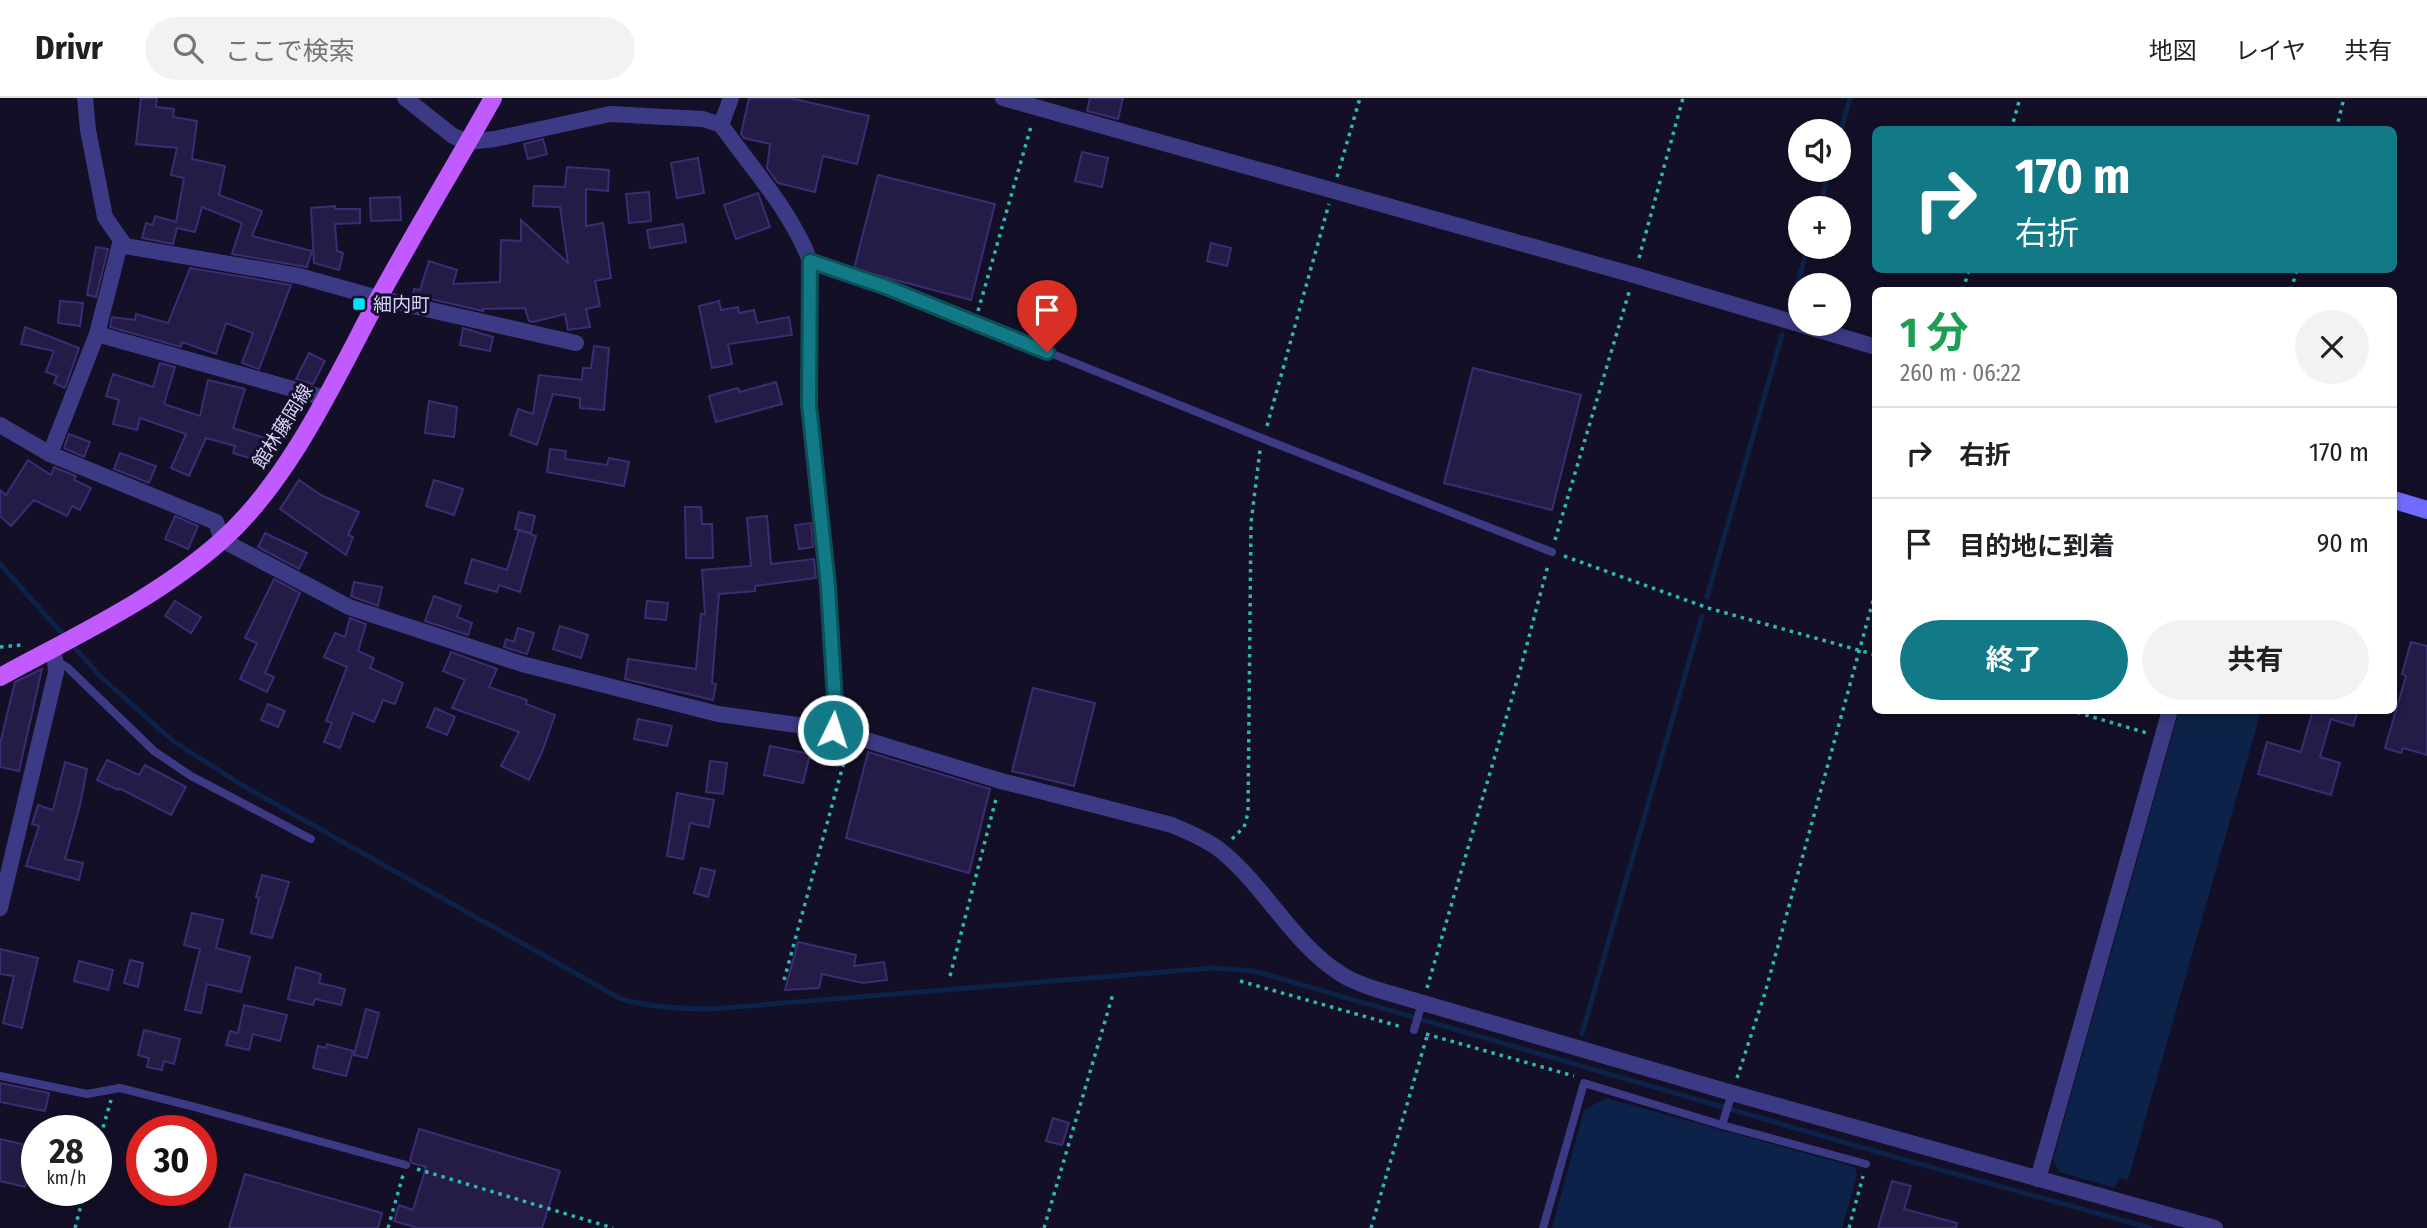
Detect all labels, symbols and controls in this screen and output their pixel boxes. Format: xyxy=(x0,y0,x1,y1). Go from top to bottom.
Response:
search box xyxy=(145,17,635,80)
text: Drivr xyxy=(35,28,103,68)
icon: search xyxy=(169,29,207,67)
text: ここで検索 xyxy=(225,36,355,67)
text: 地図 xyxy=(2149,37,2197,65)
text: レイヤ xyxy=(2235,37,2306,65)
text: 共有 xyxy=(2344,37,2392,65)
map controls xyxy=(1788,119,1851,336)
button: sound xyxy=(1788,119,1851,182)
text: 170 m xyxy=(2015,147,2131,206)
icon: right xyxy=(1900,154,1991,245)
button: + xyxy=(1788,196,1851,259)
text: 右折 xyxy=(2015,214,2079,252)
button: − xyxy=(1788,273,1851,336)
pin xyxy=(1017,280,1077,352)
icon: arrive xyxy=(1028,291,1066,329)
place label: 細内町 xyxy=(373,293,430,316)
marker: 細内町 xyxy=(351,296,367,312)
text: 1 分 xyxy=(1900,308,1969,358)
button: close xyxy=(2295,310,2369,384)
text: 260 m · 06:22 xyxy=(1900,359,2021,387)
street label: 館林藤岡線 xyxy=(247,380,317,473)
icon: right xyxy=(1900,434,1938,472)
text: 170 m xyxy=(2309,437,2369,468)
text: 右折 xyxy=(1959,440,2011,471)
icon: arrive xyxy=(1900,525,1938,563)
text: 90 m xyxy=(2317,528,2369,559)
text: 目的地に到着 xyxy=(1959,531,2115,562)
button: 終了 xyxy=(1900,620,2128,700)
button: 共有 xyxy=(2142,620,2369,700)
position arrow xyxy=(796,693,870,767)
speed limit sign: 30 xyxy=(126,1115,217,1206)
text: 28 xyxy=(49,1130,84,1172)
text: km/h xyxy=(46,1167,87,1189)

